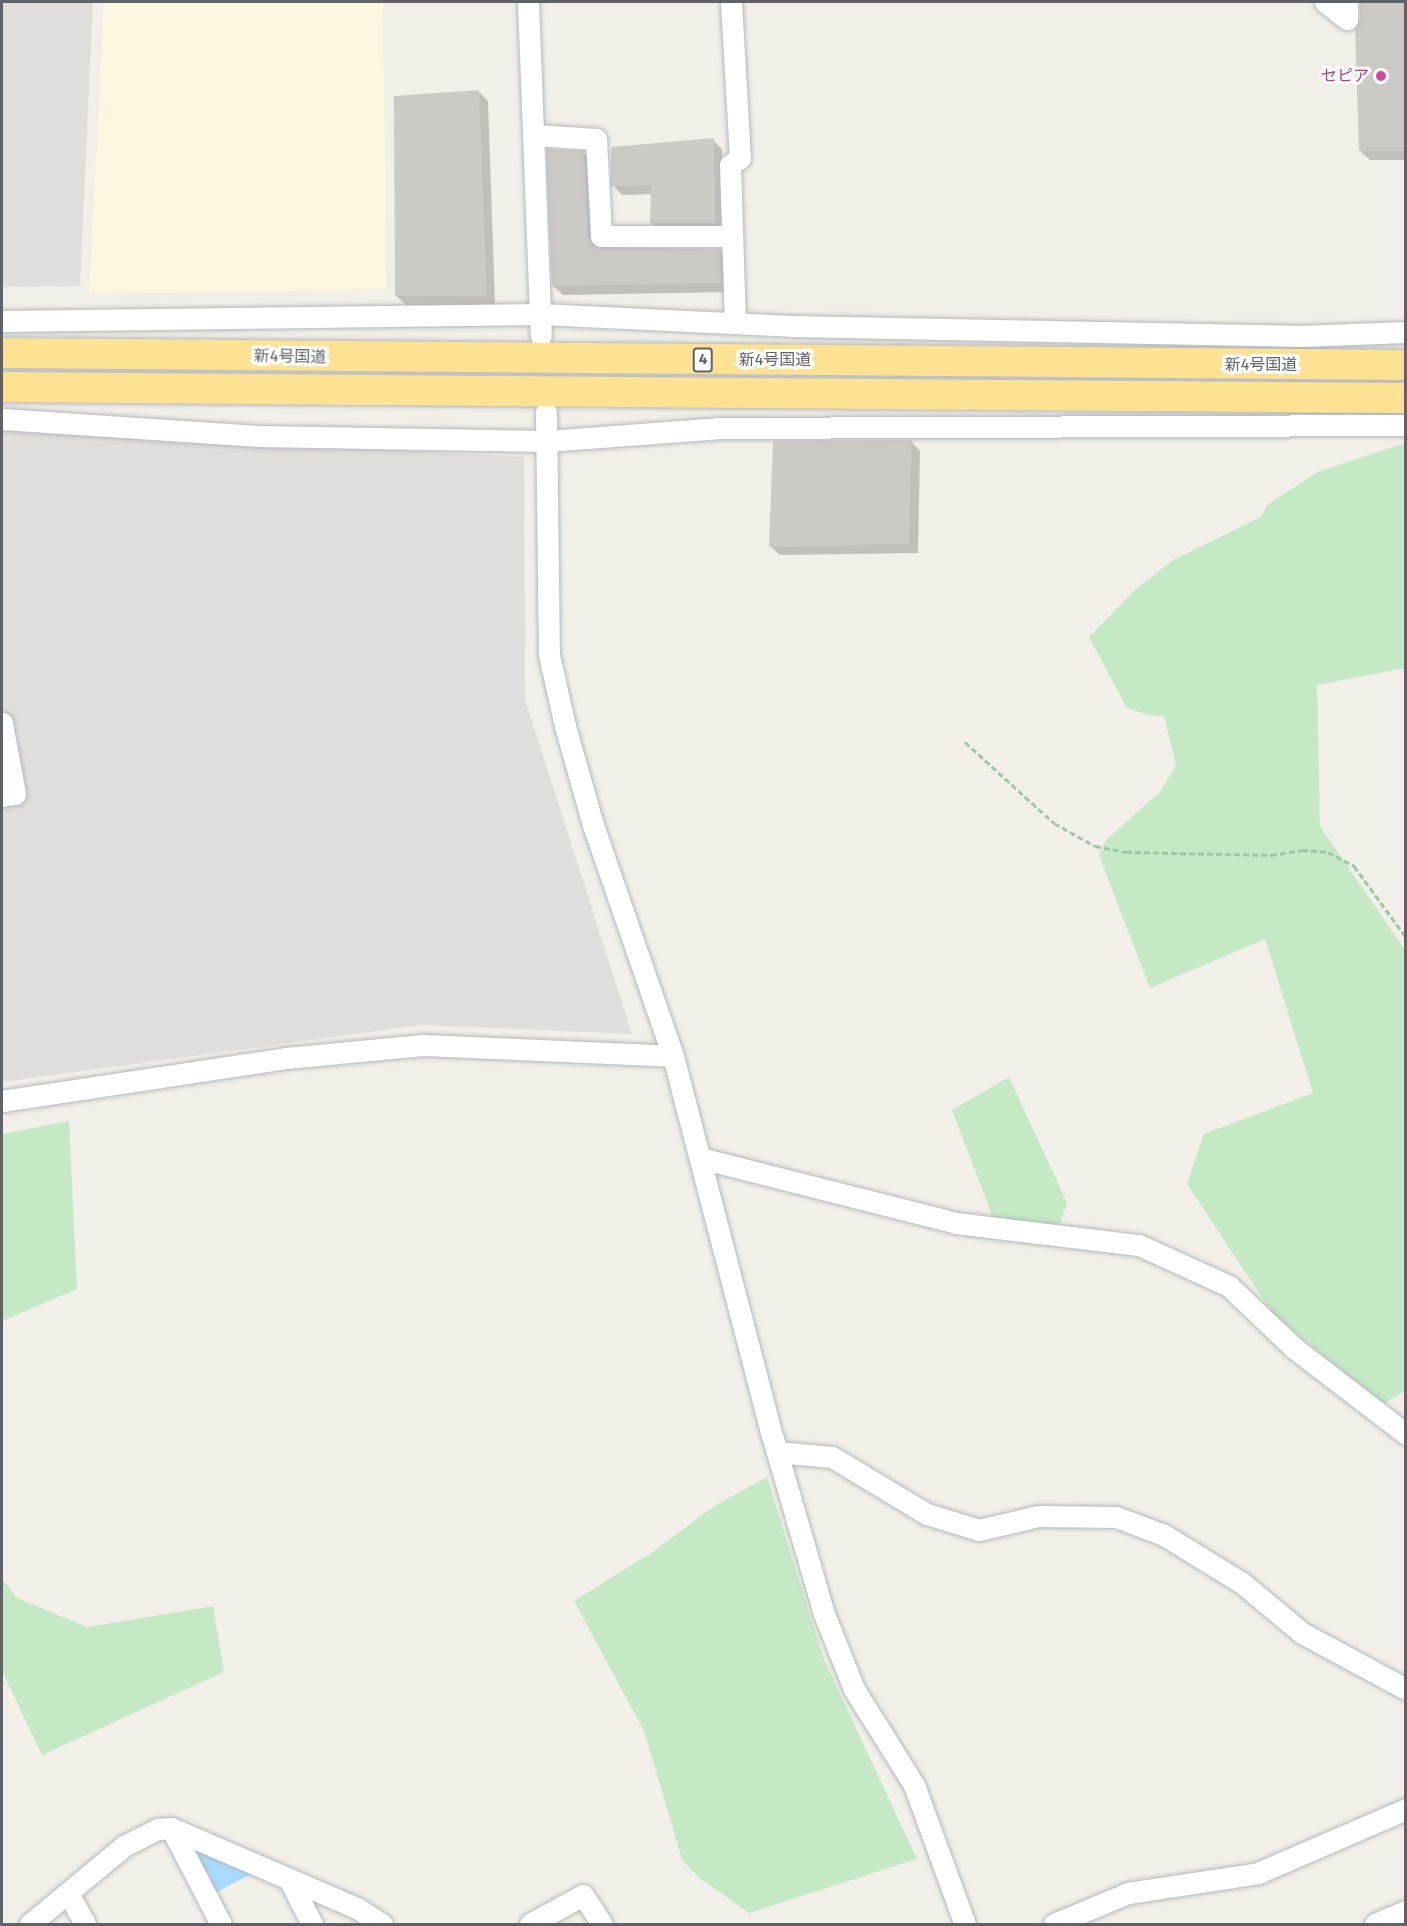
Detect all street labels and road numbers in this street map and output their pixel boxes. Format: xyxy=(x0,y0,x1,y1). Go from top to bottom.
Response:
street label: 新4号国道 xyxy=(254,347,326,367)
road number: 4 xyxy=(692,348,714,372)
street label: 新4号国道 xyxy=(739,350,811,370)
street label: 新4号国道 xyxy=(1225,355,1297,375)

